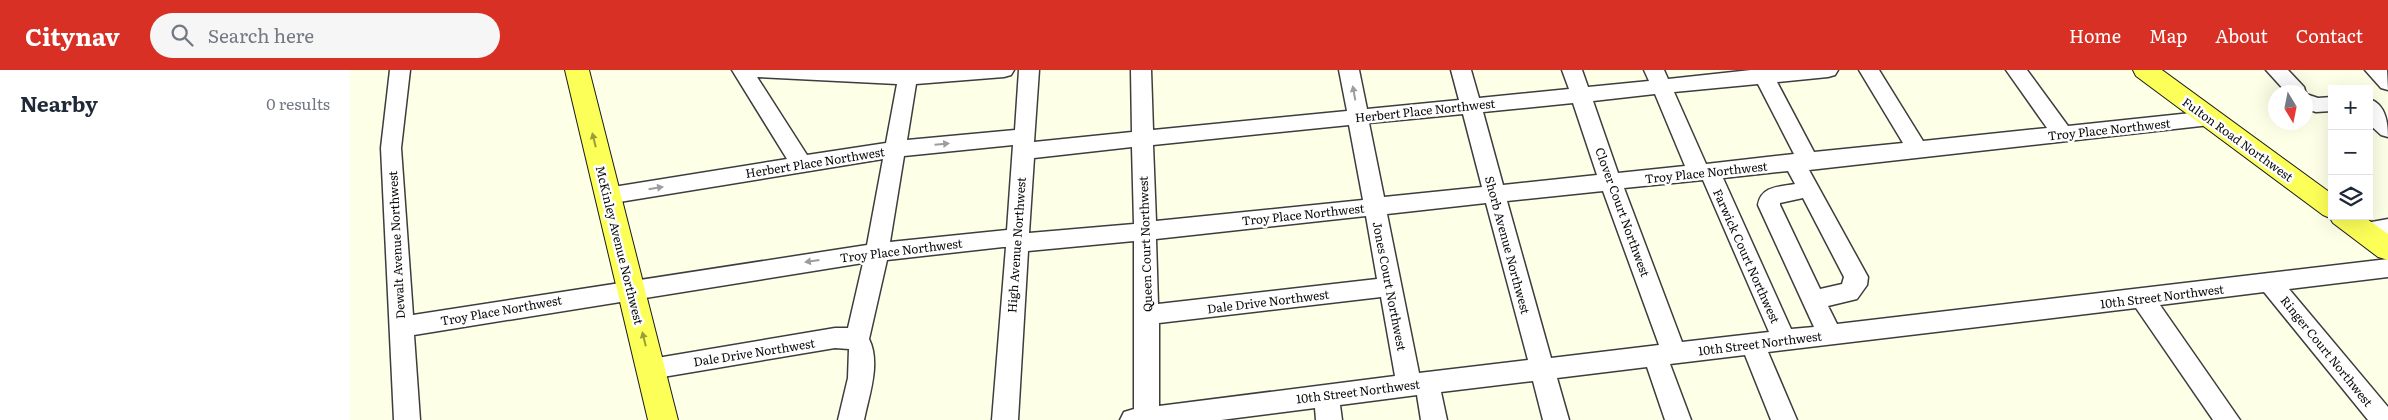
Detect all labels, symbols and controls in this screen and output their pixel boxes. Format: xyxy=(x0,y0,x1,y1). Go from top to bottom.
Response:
search box xyxy=(150,13,500,58)
text: Citynav xyxy=(25,18,120,53)
icon: search xyxy=(168,21,196,49)
text: Search here xyxy=(208,21,314,49)
text: Home xyxy=(2069,22,2121,49)
text: Map xyxy=(2149,22,2187,49)
text: About xyxy=(2215,22,2268,49)
text: Contact xyxy=(2296,22,2363,49)
one-way arrow xyxy=(1349,85,1357,101)
north arrow xyxy=(2268,85,2313,130)
map controls xyxy=(2328,85,2373,220)
button: + xyxy=(2328,85,2373,130)
text: Nearby xyxy=(20,87,98,118)
text: 0 results xyxy=(266,91,330,115)
street label: Fulton Road Northwest xyxy=(2179,93,2297,185)
street label: Herbert Place Northwest xyxy=(1354,94,1496,126)
street label: Troy Place Northwest xyxy=(2047,114,2171,144)
button: − xyxy=(2328,130,2373,175)
one-way arrow xyxy=(589,132,597,147)
one-way arrow xyxy=(935,140,951,148)
street label: Herbert Place Northwest xyxy=(744,142,886,182)
street label: Clover Court Northwest xyxy=(1591,145,1655,279)
street label: Troy Place Northwest xyxy=(1644,157,1768,187)
street label: McKinley Avenue Northwest xyxy=(592,164,649,327)
street label: Dewalt Avenue Northwest xyxy=(383,170,409,320)
street label: Shorb Avenue Northwest xyxy=(1481,174,1535,316)
button: layers xyxy=(2328,175,2373,220)
street label: High Avenue Northwest xyxy=(1002,176,1030,314)
street label: Queen Court Northwest xyxy=(1134,176,1156,312)
one-way arrow xyxy=(648,183,664,191)
street label: Farwick Court Northwest xyxy=(1709,186,1785,326)
street label: Troy Place Northwest xyxy=(1241,199,1365,229)
street label: Jones Court Northwest xyxy=(1369,220,1411,352)
street label: Troy Place Northwest xyxy=(839,234,963,266)
one-way arrow xyxy=(804,258,820,266)
street label: 10th Street Northwest xyxy=(2099,279,2225,313)
street label: Dale Drive Northwest xyxy=(1206,285,1330,317)
street label: Troy Place Northwest xyxy=(439,290,563,330)
street label: Ringer Court Northwest xyxy=(2277,292,2377,410)
street label: 10th Street Northwest xyxy=(1697,326,1823,360)
one-way arrow xyxy=(640,331,648,346)
street label: Dale Drive Northwest xyxy=(692,333,816,370)
street label: 10th Street Northwest xyxy=(1295,374,1421,408)

